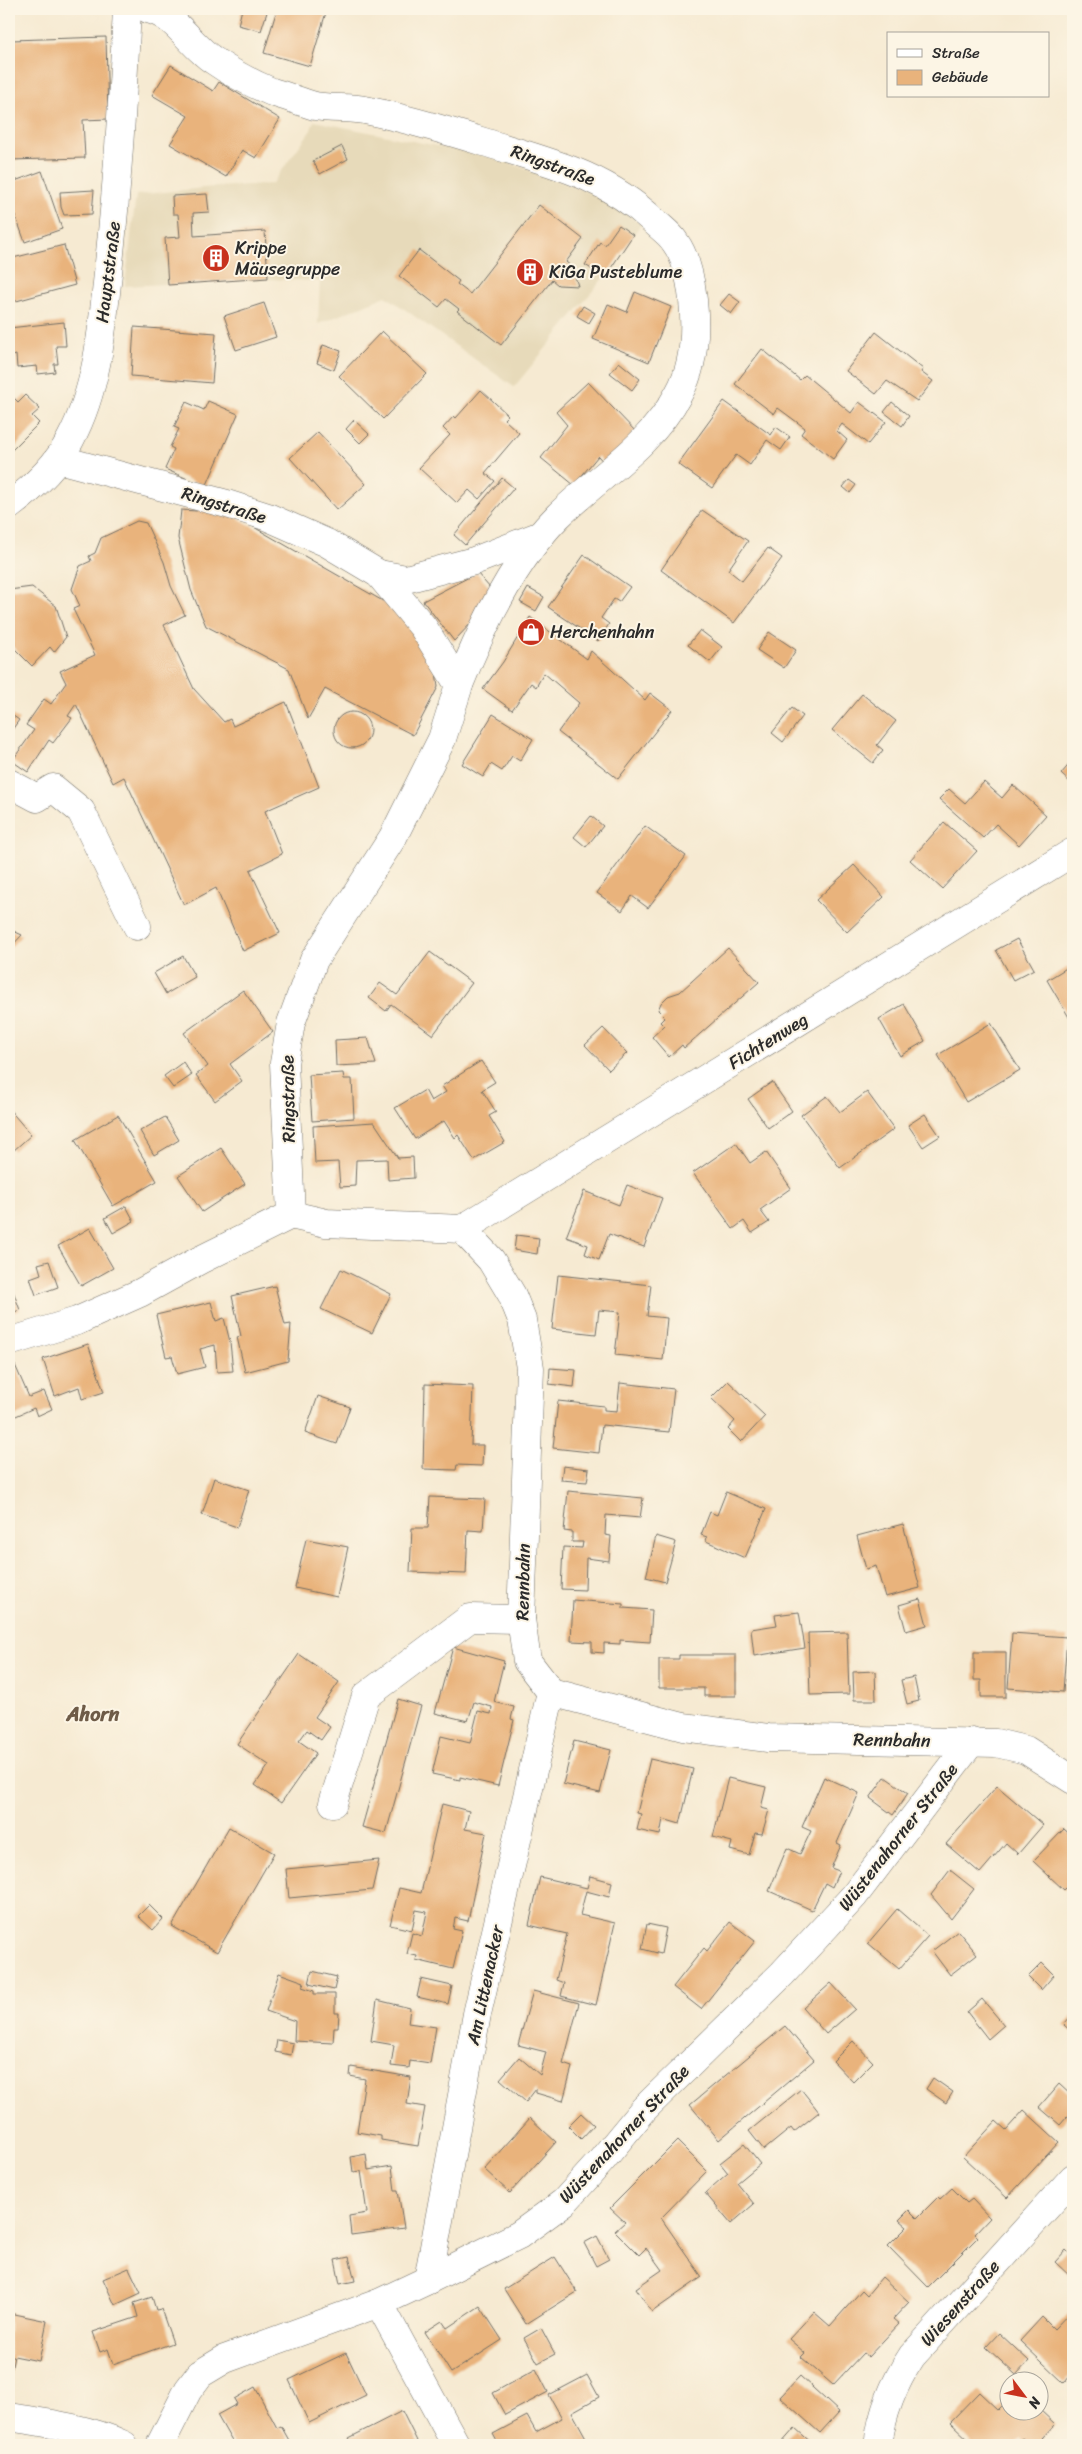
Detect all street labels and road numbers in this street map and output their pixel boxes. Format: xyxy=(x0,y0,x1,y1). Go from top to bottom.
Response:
street label: Ringstraße xyxy=(506,135,600,195)
street label: Hauptstraße xyxy=(86,219,130,325)
street label: Ringstraße xyxy=(178,477,271,533)
street label: Fichtenweg xyxy=(722,1004,814,1078)
street label: Ringstraße xyxy=(271,1055,305,1143)
street label: Rennbahn xyxy=(506,1543,540,1621)
street label: Rennbahn xyxy=(853,1723,931,1757)
street label: Wüstenahorner Straße xyxy=(830,1755,967,1918)
street label: Am Littenacker xyxy=(456,1921,514,2049)
street label: Wüstenahorner Straße xyxy=(550,2057,698,2211)
street label: Wiesenstraße xyxy=(912,2252,1008,2354)

